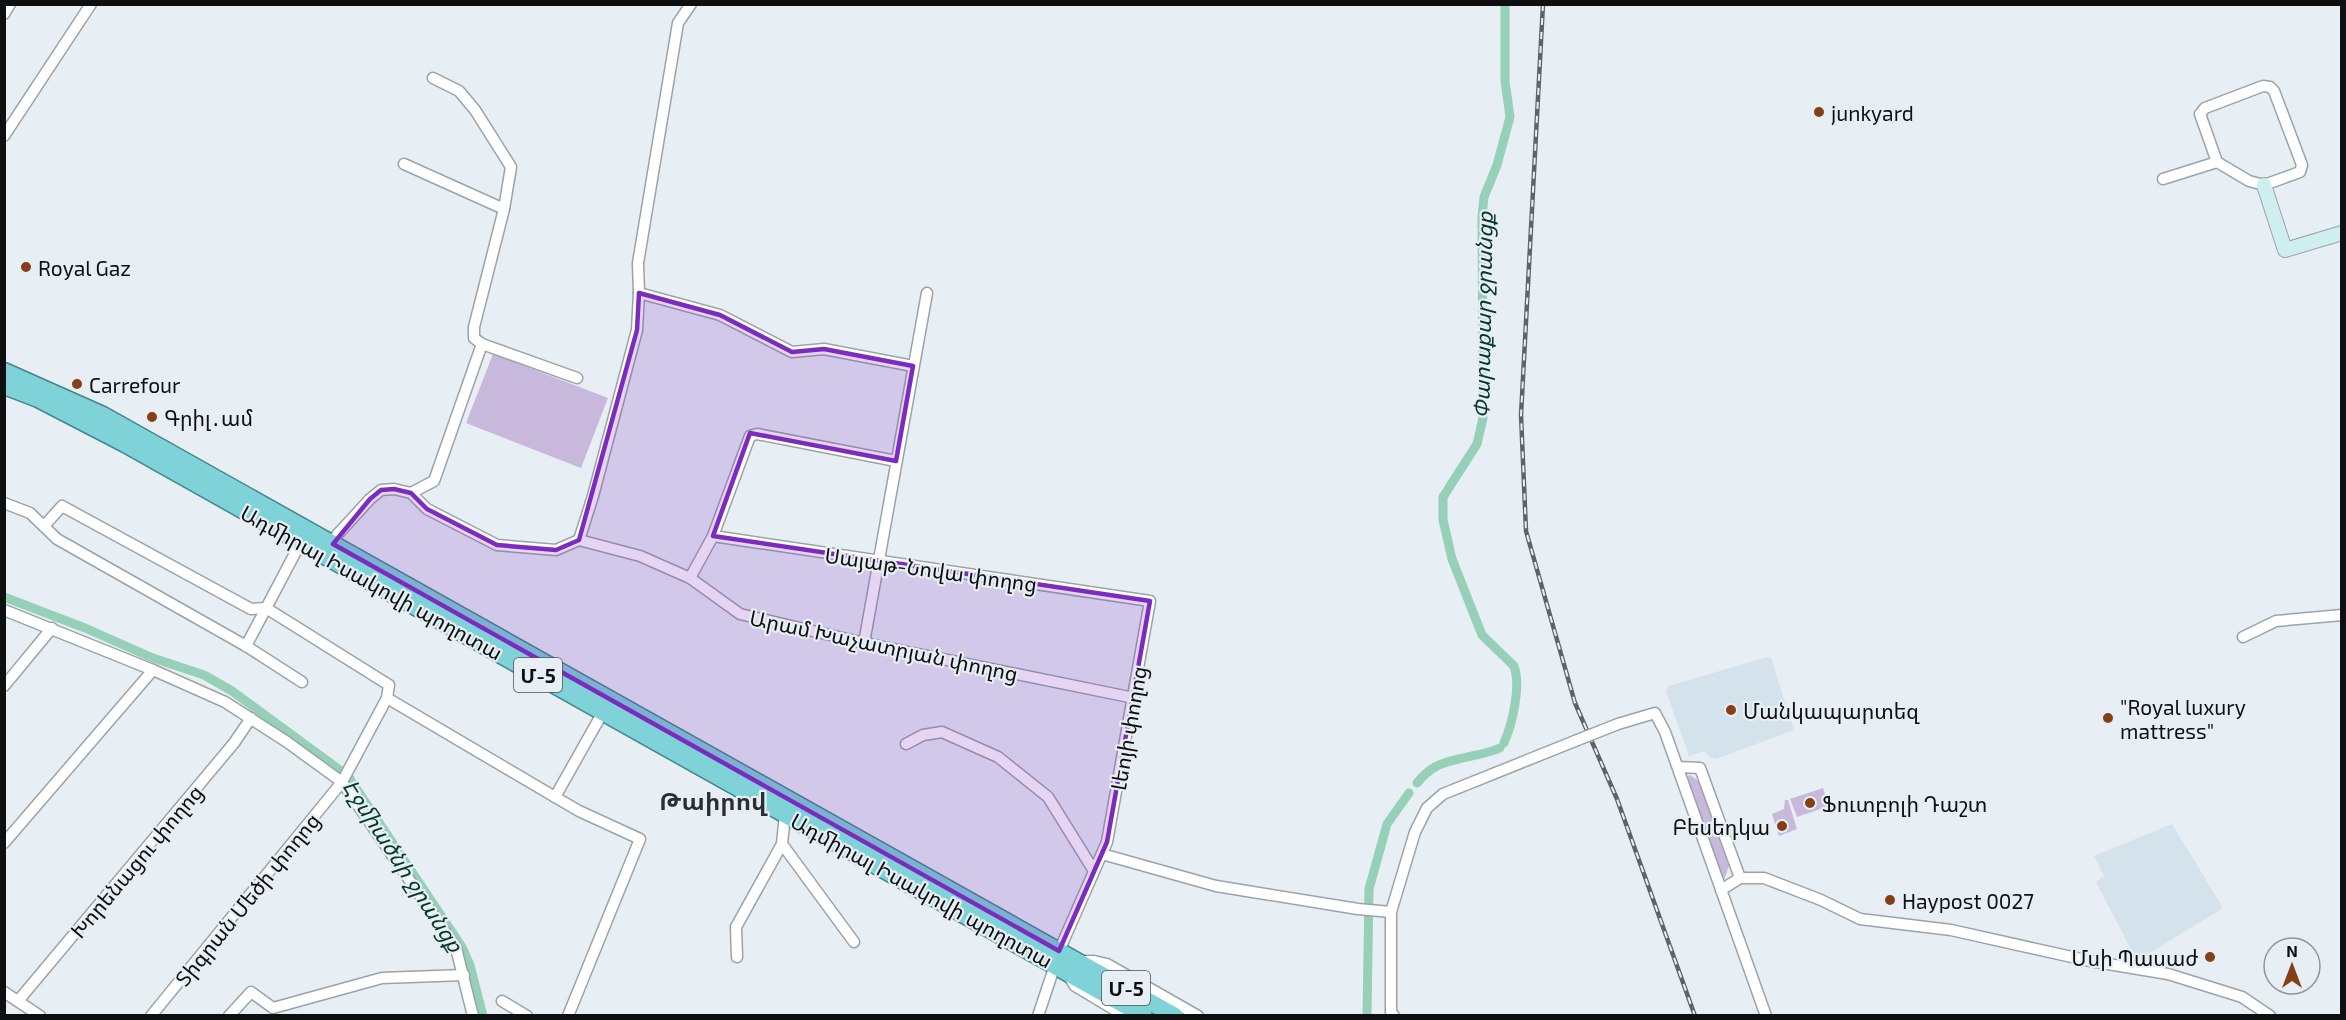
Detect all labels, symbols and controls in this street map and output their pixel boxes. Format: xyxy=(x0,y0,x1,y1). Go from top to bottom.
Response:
place label: junkyard xyxy=(1831,100,1914,126)
marker: junkyard xyxy=(1812,105,1826,119)
water label: Փարաքար ջրանցք xyxy=(1467,210,1499,419)
place label: Royal Gaz xyxy=(38,255,131,280)
marker: Royal Gaz xyxy=(19,260,33,274)
place label: Carrefour xyxy=(89,372,181,397)
marker: Carrefour xyxy=(70,377,84,391)
place label: Գրիլ․ամ xyxy=(164,405,253,431)
marker: Գրիլ․ամ xyxy=(145,410,159,424)
street label: Ադմիրալ Իսակովի պողոտա xyxy=(236,499,507,666)
street label: Սայաթ-Նովա փողոց xyxy=(823,542,1039,597)
street label: Արամ Խաչատրյան փողոց xyxy=(747,604,1020,687)
road number: Մ-5 xyxy=(514,658,562,692)
street label: Լեոյի փողոց xyxy=(1105,664,1152,792)
place label: "Royal luxury mattress" xyxy=(2120,694,2246,743)
place label: Մանկապարտեզ xyxy=(1743,698,1920,724)
marker: Մանկապարտեզ xyxy=(1724,703,1738,717)
marker: "Royal luxury mattress" xyxy=(2101,711,2115,725)
water label: Էջմիածնի ջրանցք xyxy=(337,774,470,958)
street label: Խորենացու փողոց xyxy=(65,779,208,943)
district label: Թաիրով xyxy=(659,786,768,816)
place label: Ֆուտբոլի Դաշտ xyxy=(1822,791,1987,817)
marker: Ֆուտբոլի Դաշտ xyxy=(1803,796,1817,810)
street label: Տիգրան Մեծի փողոց xyxy=(170,807,325,991)
street label: Ադմիրալ Իսակովի պողոտա xyxy=(786,807,1057,974)
place label: Բեսեդկա xyxy=(1672,814,1770,840)
marker: Բեսեդկա xyxy=(1775,819,1789,833)
place label: Haypost 0027 xyxy=(1902,888,2034,913)
marker: Haypost 0027 xyxy=(1883,893,1897,907)
north arrow xyxy=(2262,936,2322,996)
text: N xyxy=(2286,941,2298,960)
place label: Մսի Պասաժ xyxy=(2071,945,2198,971)
marker: Մսի Պասաժ xyxy=(2203,950,2217,964)
road number: Մ-5 xyxy=(1102,971,1150,1005)

